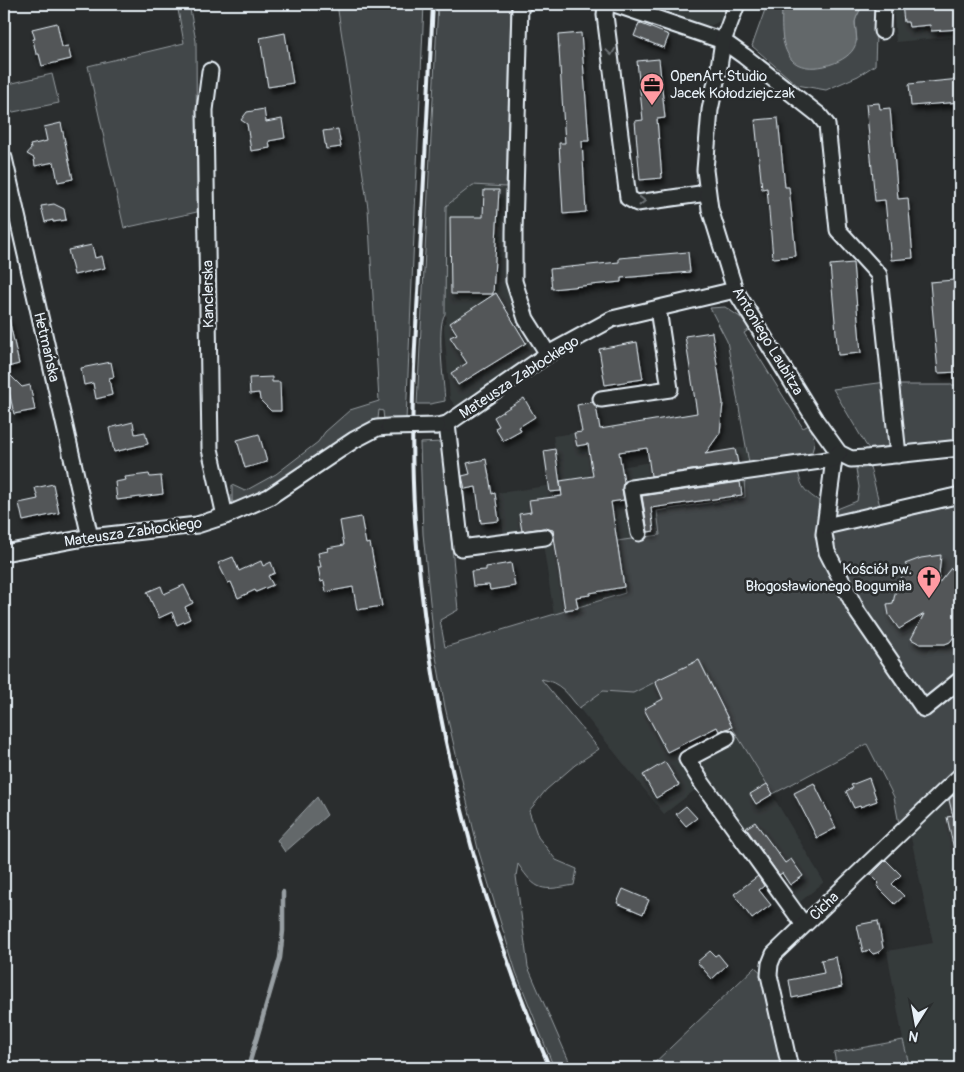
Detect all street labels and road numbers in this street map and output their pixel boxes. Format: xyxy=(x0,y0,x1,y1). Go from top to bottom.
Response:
street label: Kanclerska xyxy=(198,260,219,328)
street label: Antoniego Laubitza xyxy=(728,284,807,399)
street label: Hetmańska xyxy=(29,310,64,384)
street label: Mateusza Zabłockiego xyxy=(456,332,583,423)
street label: Mateusza Zabłockiego xyxy=(63,513,203,552)
street label: Cicha xyxy=(806,888,843,925)

